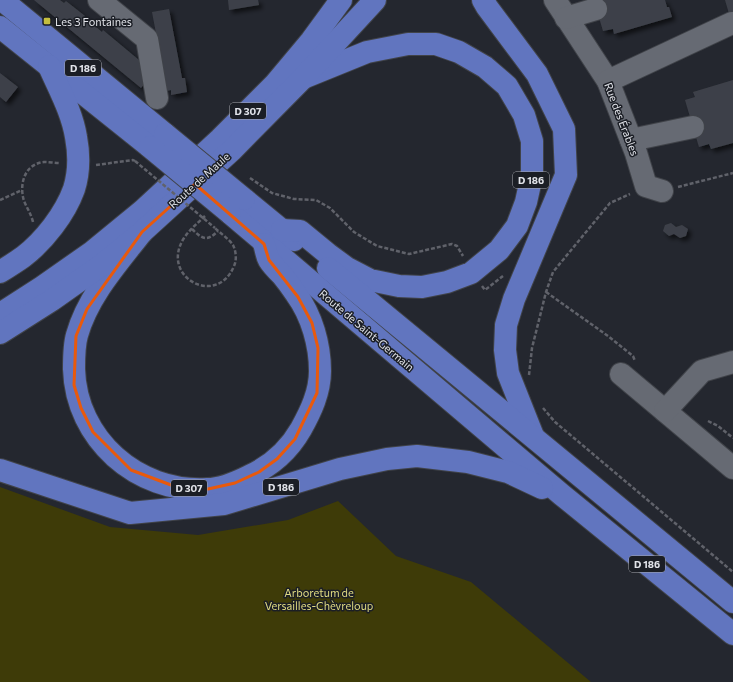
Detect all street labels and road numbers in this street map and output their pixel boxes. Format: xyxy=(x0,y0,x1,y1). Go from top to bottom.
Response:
road number: D 186 xyxy=(65,60,101,76)
street label: Rue des Érables xyxy=(602,80,643,157)
road number: D 307 xyxy=(230,103,266,119)
street label: Route de Maule xyxy=(166,149,232,211)
road number: D 186 xyxy=(513,172,549,188)
street label: Route de Saint-Germain xyxy=(317,287,417,373)
road number: D 186 xyxy=(263,479,299,495)
road number: D 307 xyxy=(171,480,207,496)
road number: D 186 xyxy=(629,556,665,572)

